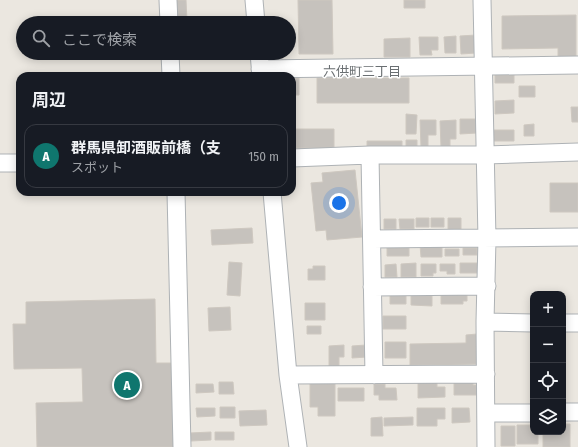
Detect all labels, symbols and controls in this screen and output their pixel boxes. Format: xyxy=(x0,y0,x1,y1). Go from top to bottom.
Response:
search box xyxy=(16,16,296,60)
icon: search xyxy=(30,27,52,49)
text: ここで検索 xyxy=(62,31,137,49)
district label: 六供町三丁目 xyxy=(323,64,401,79)
text: 周辺 xyxy=(32,90,66,111)
text: 群馬県卸酒販前橋（支 xyxy=(71,139,221,157)
text: A xyxy=(42,149,50,164)
text: 150 m xyxy=(248,149,279,164)
text: スポット xyxy=(71,160,123,175)
your location xyxy=(329,193,349,213)
map controls xyxy=(530,291,566,435)
button: + xyxy=(530,291,566,327)
button: − xyxy=(530,327,566,363)
button: locate xyxy=(530,363,566,399)
pin: A xyxy=(114,370,140,400)
button: layers xyxy=(530,399,566,435)

